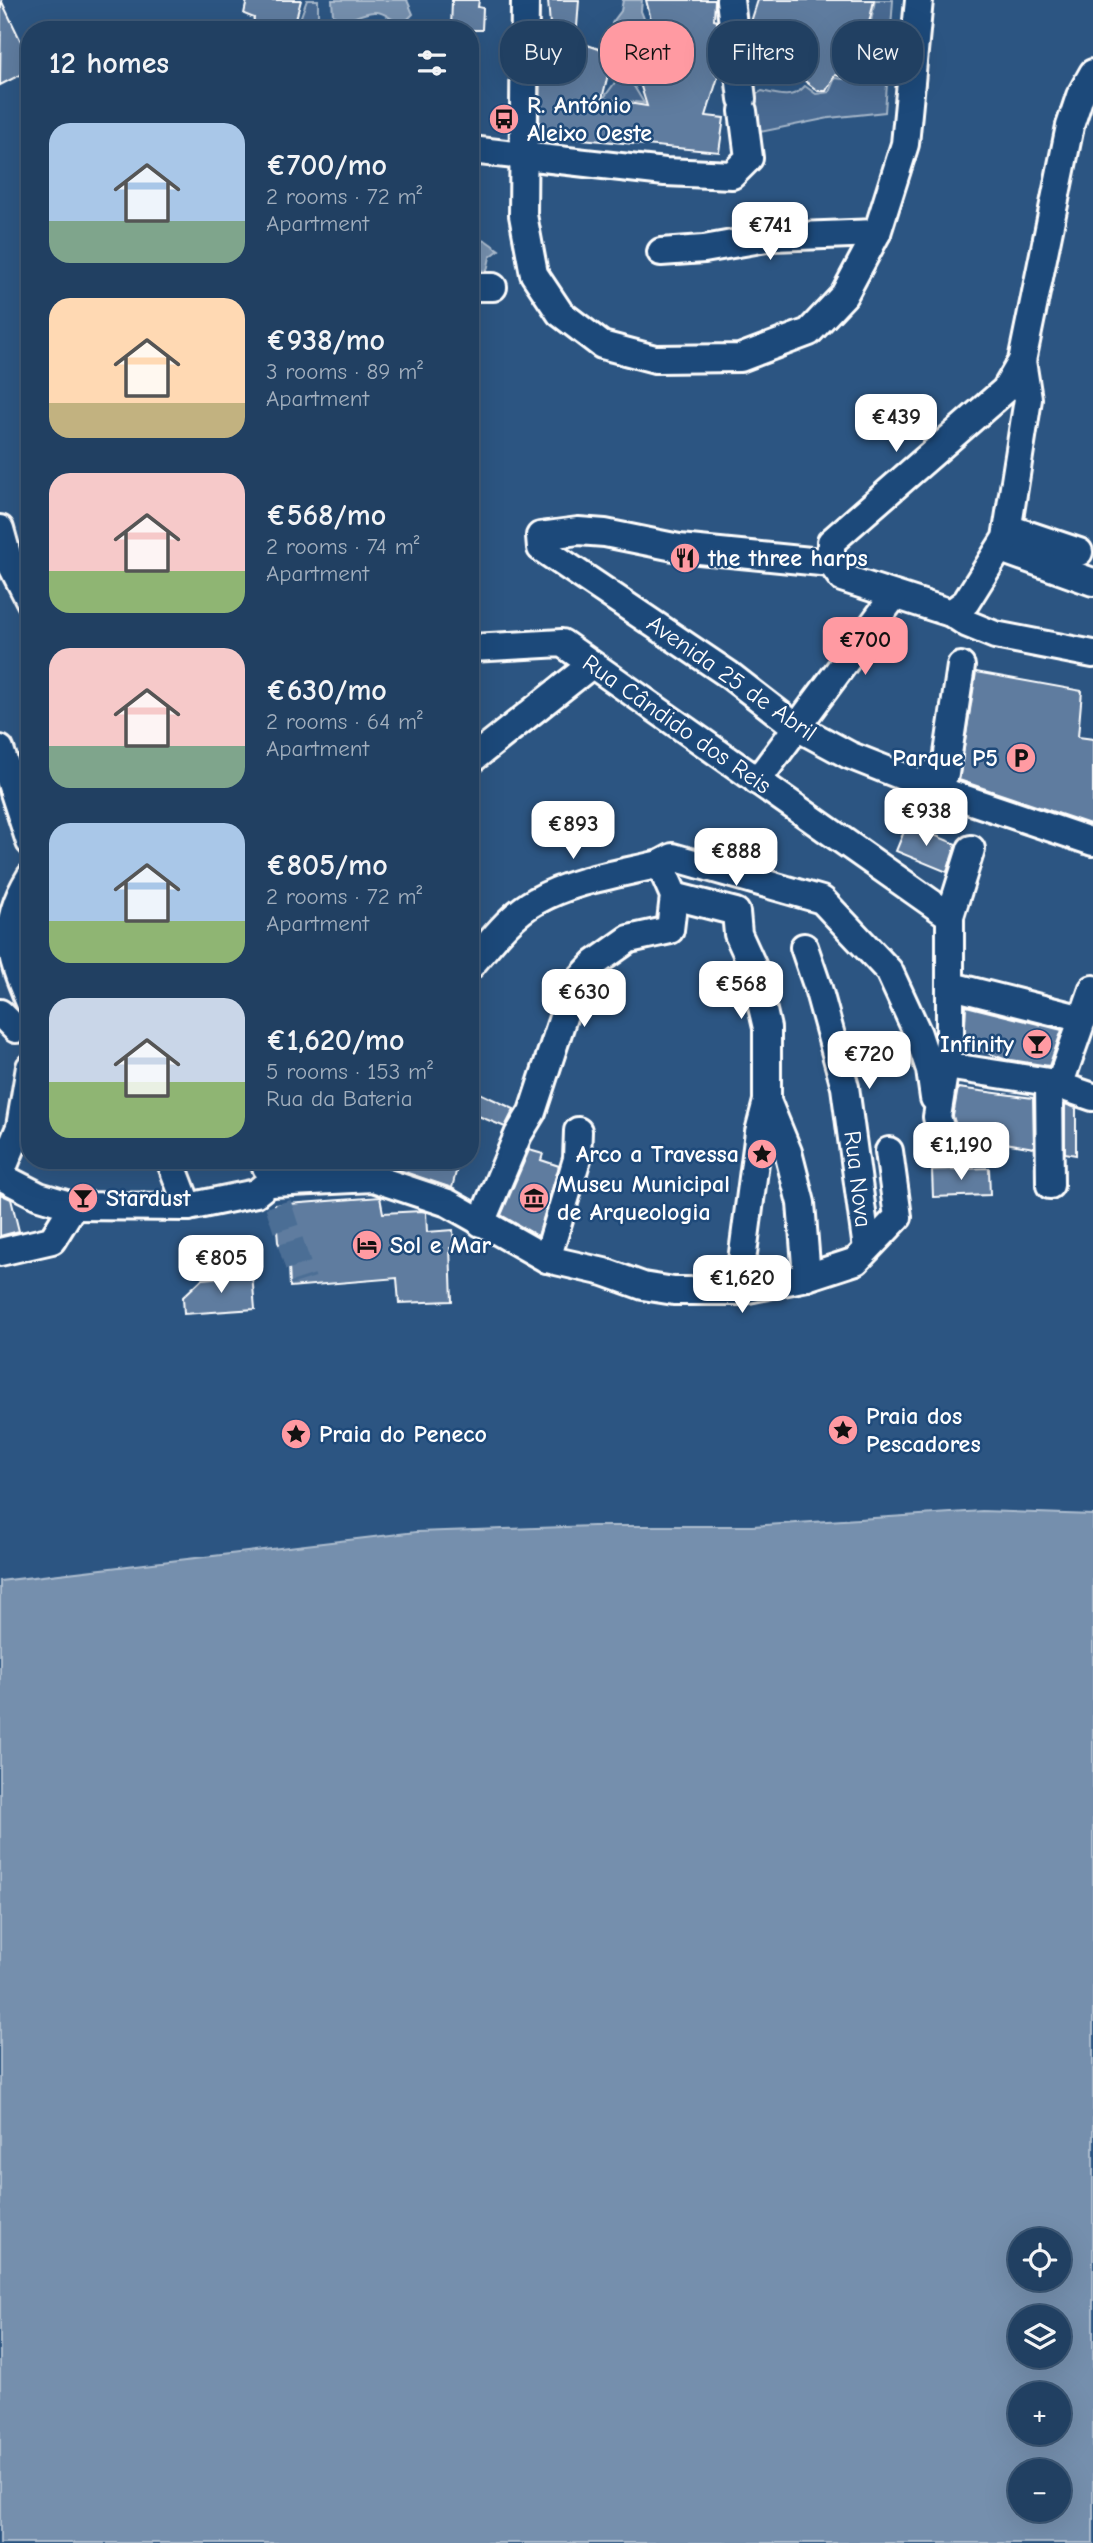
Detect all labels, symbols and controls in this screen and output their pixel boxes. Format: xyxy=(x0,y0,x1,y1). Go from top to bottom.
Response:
chip: Buy xyxy=(500,21,586,84)
chip: Rent xyxy=(600,21,694,84)
chip: Filters xyxy=(708,21,818,84)
chip: New xyxy=(832,21,923,84)
icon: filters xyxy=(413,44,451,82)
text: 12 homes xyxy=(49,46,169,81)
place label: R. António Aleixo Oeste xyxy=(527,91,652,147)
bus stop icon: R. António Aleixo Oeste xyxy=(487,102,521,136)
text: €700/mo xyxy=(266,148,387,183)
icon: home xyxy=(105,151,189,235)
text: 2 rooms · 72 m² xyxy=(266,183,422,210)
pin: €741 xyxy=(729,202,811,262)
text: Apartment xyxy=(266,210,369,237)
text: €741 xyxy=(748,211,792,238)
text: €938/mo xyxy=(266,323,385,358)
icon: home xyxy=(105,326,189,410)
text: 3 rooms · 89 m² xyxy=(266,358,423,385)
text: Apartment xyxy=(266,385,369,412)
pin: €439 xyxy=(855,394,937,454)
text: €439 xyxy=(871,403,921,430)
text: €568/mo xyxy=(266,498,386,533)
icon: home xyxy=(105,501,189,585)
text: 2 rooms · 74 m² xyxy=(266,533,419,560)
restaurant icon: the three harps xyxy=(668,541,702,575)
place label: the three harps xyxy=(707,544,868,572)
text: Apartment xyxy=(266,560,369,587)
street label: Avenida 25 de Abril xyxy=(642,609,822,747)
pin: €700 xyxy=(824,618,906,677)
text: €700 xyxy=(839,626,891,653)
street label: Rua Cândido dos Reis xyxy=(577,648,777,800)
text: €630/mo xyxy=(266,673,387,708)
icon: home xyxy=(105,676,189,760)
text: 2 rooms · 64 m² xyxy=(266,708,423,735)
text: Apartment xyxy=(266,735,369,762)
parking icon: Parque P5 xyxy=(1004,741,1038,775)
place label: Parque P5 xyxy=(892,744,998,772)
pin: €938 xyxy=(885,788,967,848)
text: €938 xyxy=(901,797,952,824)
pin: €893 xyxy=(532,802,614,861)
text: €893 xyxy=(548,810,599,837)
pin: €888 xyxy=(695,828,777,888)
text: €888 xyxy=(710,837,762,864)
text: €805/mo xyxy=(266,848,388,883)
icon: home xyxy=(105,851,189,935)
text: 2 rooms · 72 m² xyxy=(266,883,422,910)
text: Apartment xyxy=(266,910,369,937)
pin: €568 xyxy=(700,962,782,1021)
pin: €630 xyxy=(543,970,625,1029)
text: €568 xyxy=(715,970,767,997)
text: €630 xyxy=(558,978,610,1005)
text: €1,620/mo xyxy=(266,1023,405,1058)
icon: home xyxy=(105,1026,189,1110)
bar icon: Infinity xyxy=(1020,1027,1054,1061)
place label: Infinity xyxy=(940,1030,1014,1058)
pin: €720 xyxy=(828,1032,910,1091)
text: €720 xyxy=(844,1040,894,1067)
text: 5 rooms · 153 m² xyxy=(266,1058,433,1085)
text: Rua da Bateria xyxy=(266,1085,413,1112)
pin: €1,190 xyxy=(904,1122,1018,1182)
street label: Rua Nova xyxy=(838,1129,878,1229)
text: €1,190 xyxy=(929,1131,993,1158)
place icon: Arco a Travessa xyxy=(745,1137,779,1171)
place label: Arco a Travessa xyxy=(576,1140,739,1168)
place label: Museu Municipal de Arqueologia xyxy=(557,1170,730,1226)
bar icon: Stardust xyxy=(66,1181,100,1215)
museum icon: Museu Municipal de Arqueologia xyxy=(517,1181,551,1215)
place label: Stardust xyxy=(106,1184,192,1212)
hotel icon: Sol e Mar xyxy=(350,1228,384,1262)
place label: Sol e Mar xyxy=(390,1231,492,1259)
pin: €805 xyxy=(180,1236,262,1295)
text: €805 xyxy=(195,1244,248,1271)
pin: €1,620 xyxy=(685,1256,799,1315)
text: €1,620 xyxy=(709,1264,775,1291)
place label: Praia dos Pescadores xyxy=(866,1402,981,1458)
place icon: Praia dos Pescadores xyxy=(826,1413,860,1447)
place icon: Praia do Peneco xyxy=(279,1417,313,1451)
place label: Praia do Peneco xyxy=(319,1420,487,1448)
map controls xyxy=(1008,2228,1071,2522)
button: locate xyxy=(1008,2228,1071,2291)
button: layers xyxy=(1008,2305,1071,2368)
button: + xyxy=(1008,2382,1071,2445)
button: − xyxy=(1008,2459,1071,2522)

